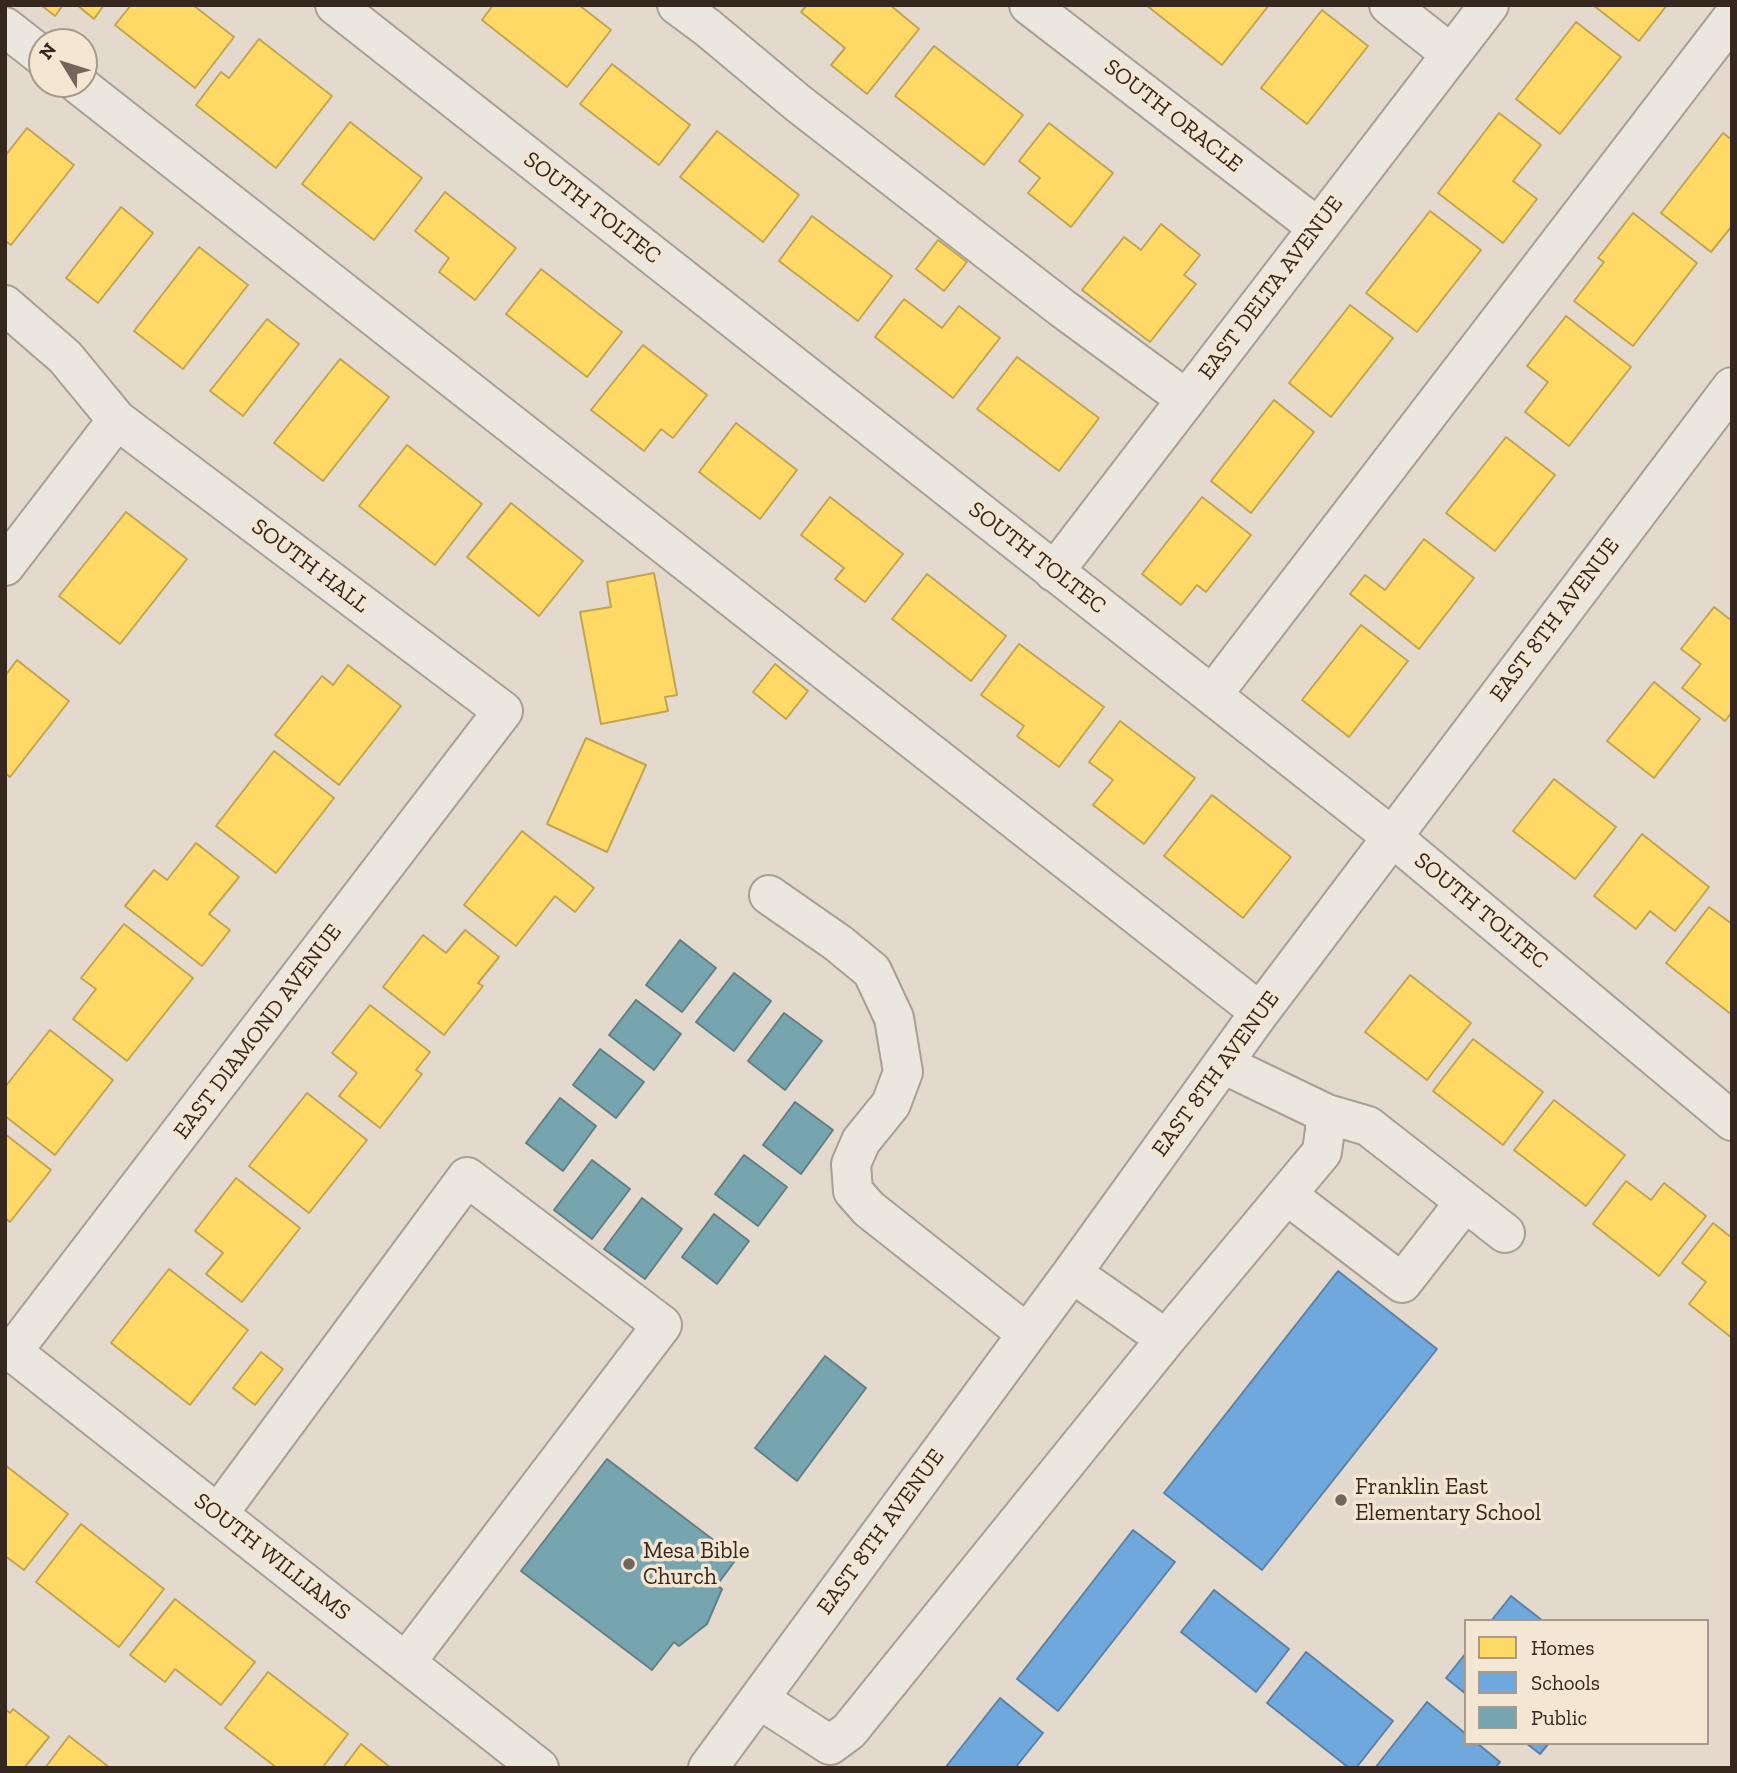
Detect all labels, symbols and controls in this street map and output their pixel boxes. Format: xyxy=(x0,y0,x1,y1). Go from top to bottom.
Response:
north arrow xyxy=(28,28,98,98)
text: N xyxy=(34,38,61,64)
street label: SOUTH ORACLE xyxy=(1098,53,1248,179)
street label: SOUTH TOLTEC xyxy=(518,146,666,270)
street label: EAST DELTA AVENUE xyxy=(1193,191,1349,385)
street label: SOUTH TOLTEC xyxy=(963,496,1111,620)
street label: SOUTH HALL xyxy=(246,513,374,619)
street label: EAST 8TH AVENUE xyxy=(1484,533,1626,707)
street label: SOUTH TOLTEC xyxy=(1408,847,1554,975)
street label: EAST DIAMOND AVENUE xyxy=(168,919,348,1145)
street label: EAST 8TH AVENUE xyxy=(1147,986,1285,1162)
street label: EAST 8TH AVENUE xyxy=(812,1444,950,1620)
place label: Franklin East Elementary School xyxy=(1355,1473,1541,1527)
street label: SOUTH WILLIAMS xyxy=(188,1487,356,1627)
marker: Franklin East Elementary School xyxy=(1333,1492,1349,1508)
place label: Mesa Bible Church xyxy=(643,1537,750,1591)
marker: Mesa Bible Church xyxy=(621,1556,637,1572)
legend xyxy=(1464,1619,1709,1745)
text: Homes xyxy=(1531,1635,1594,1660)
text: Schools xyxy=(1531,1670,1600,1695)
text: Public xyxy=(1531,1705,1587,1730)

